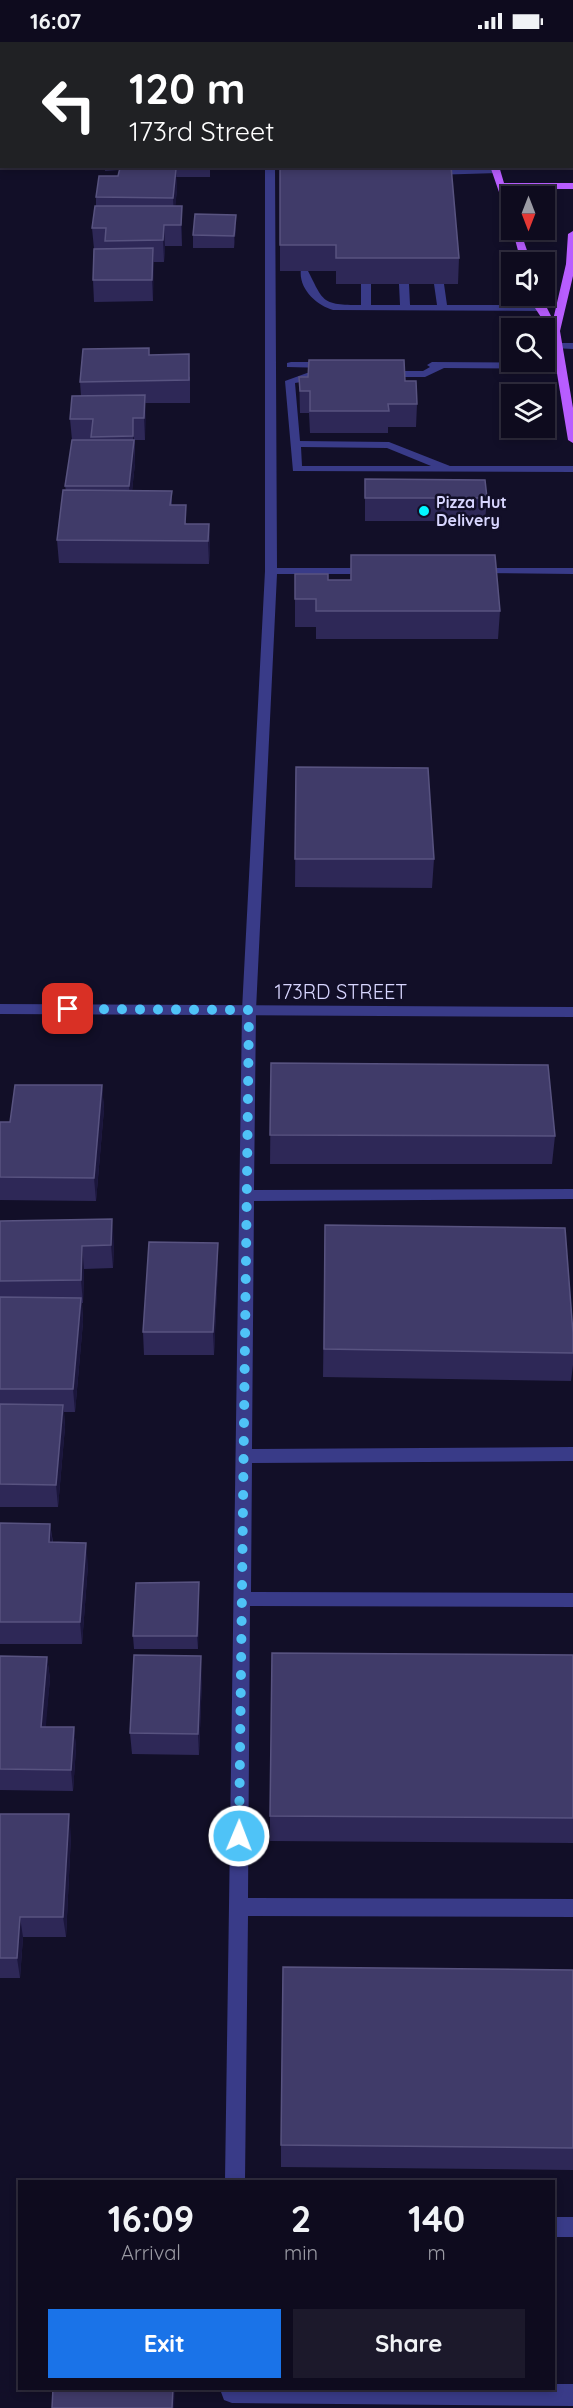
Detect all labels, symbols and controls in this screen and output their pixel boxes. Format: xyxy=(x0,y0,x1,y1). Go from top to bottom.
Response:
text: 16:07 xyxy=(30,7,81,35)
text: 120 m xyxy=(129,62,246,115)
icon: left xyxy=(30,66,108,144)
text: 173rd Street xyxy=(129,114,274,148)
north arrow xyxy=(501,186,555,240)
map controls xyxy=(501,186,555,438)
button: sound xyxy=(501,252,555,306)
button: search xyxy=(501,318,555,372)
button: layers xyxy=(501,384,555,438)
place label: Pizza Hut Delivery xyxy=(436,492,507,530)
marker: Pizza Hut Delivery xyxy=(417,504,431,518)
street label: 173RD STREET xyxy=(275,979,407,1004)
pin xyxy=(42,983,93,1034)
icon: arrive xyxy=(51,992,84,1025)
position arrow xyxy=(207,1804,271,1868)
text: 16:09 xyxy=(108,2196,194,2241)
text: 2 xyxy=(291,2196,311,2241)
text: 140 xyxy=(408,2196,465,2241)
text: Arrival xyxy=(121,2240,181,2265)
text: min xyxy=(284,2240,318,2265)
text: m xyxy=(427,2240,446,2265)
button: Exit xyxy=(48,2309,281,2378)
button: Share xyxy=(293,2309,525,2378)

